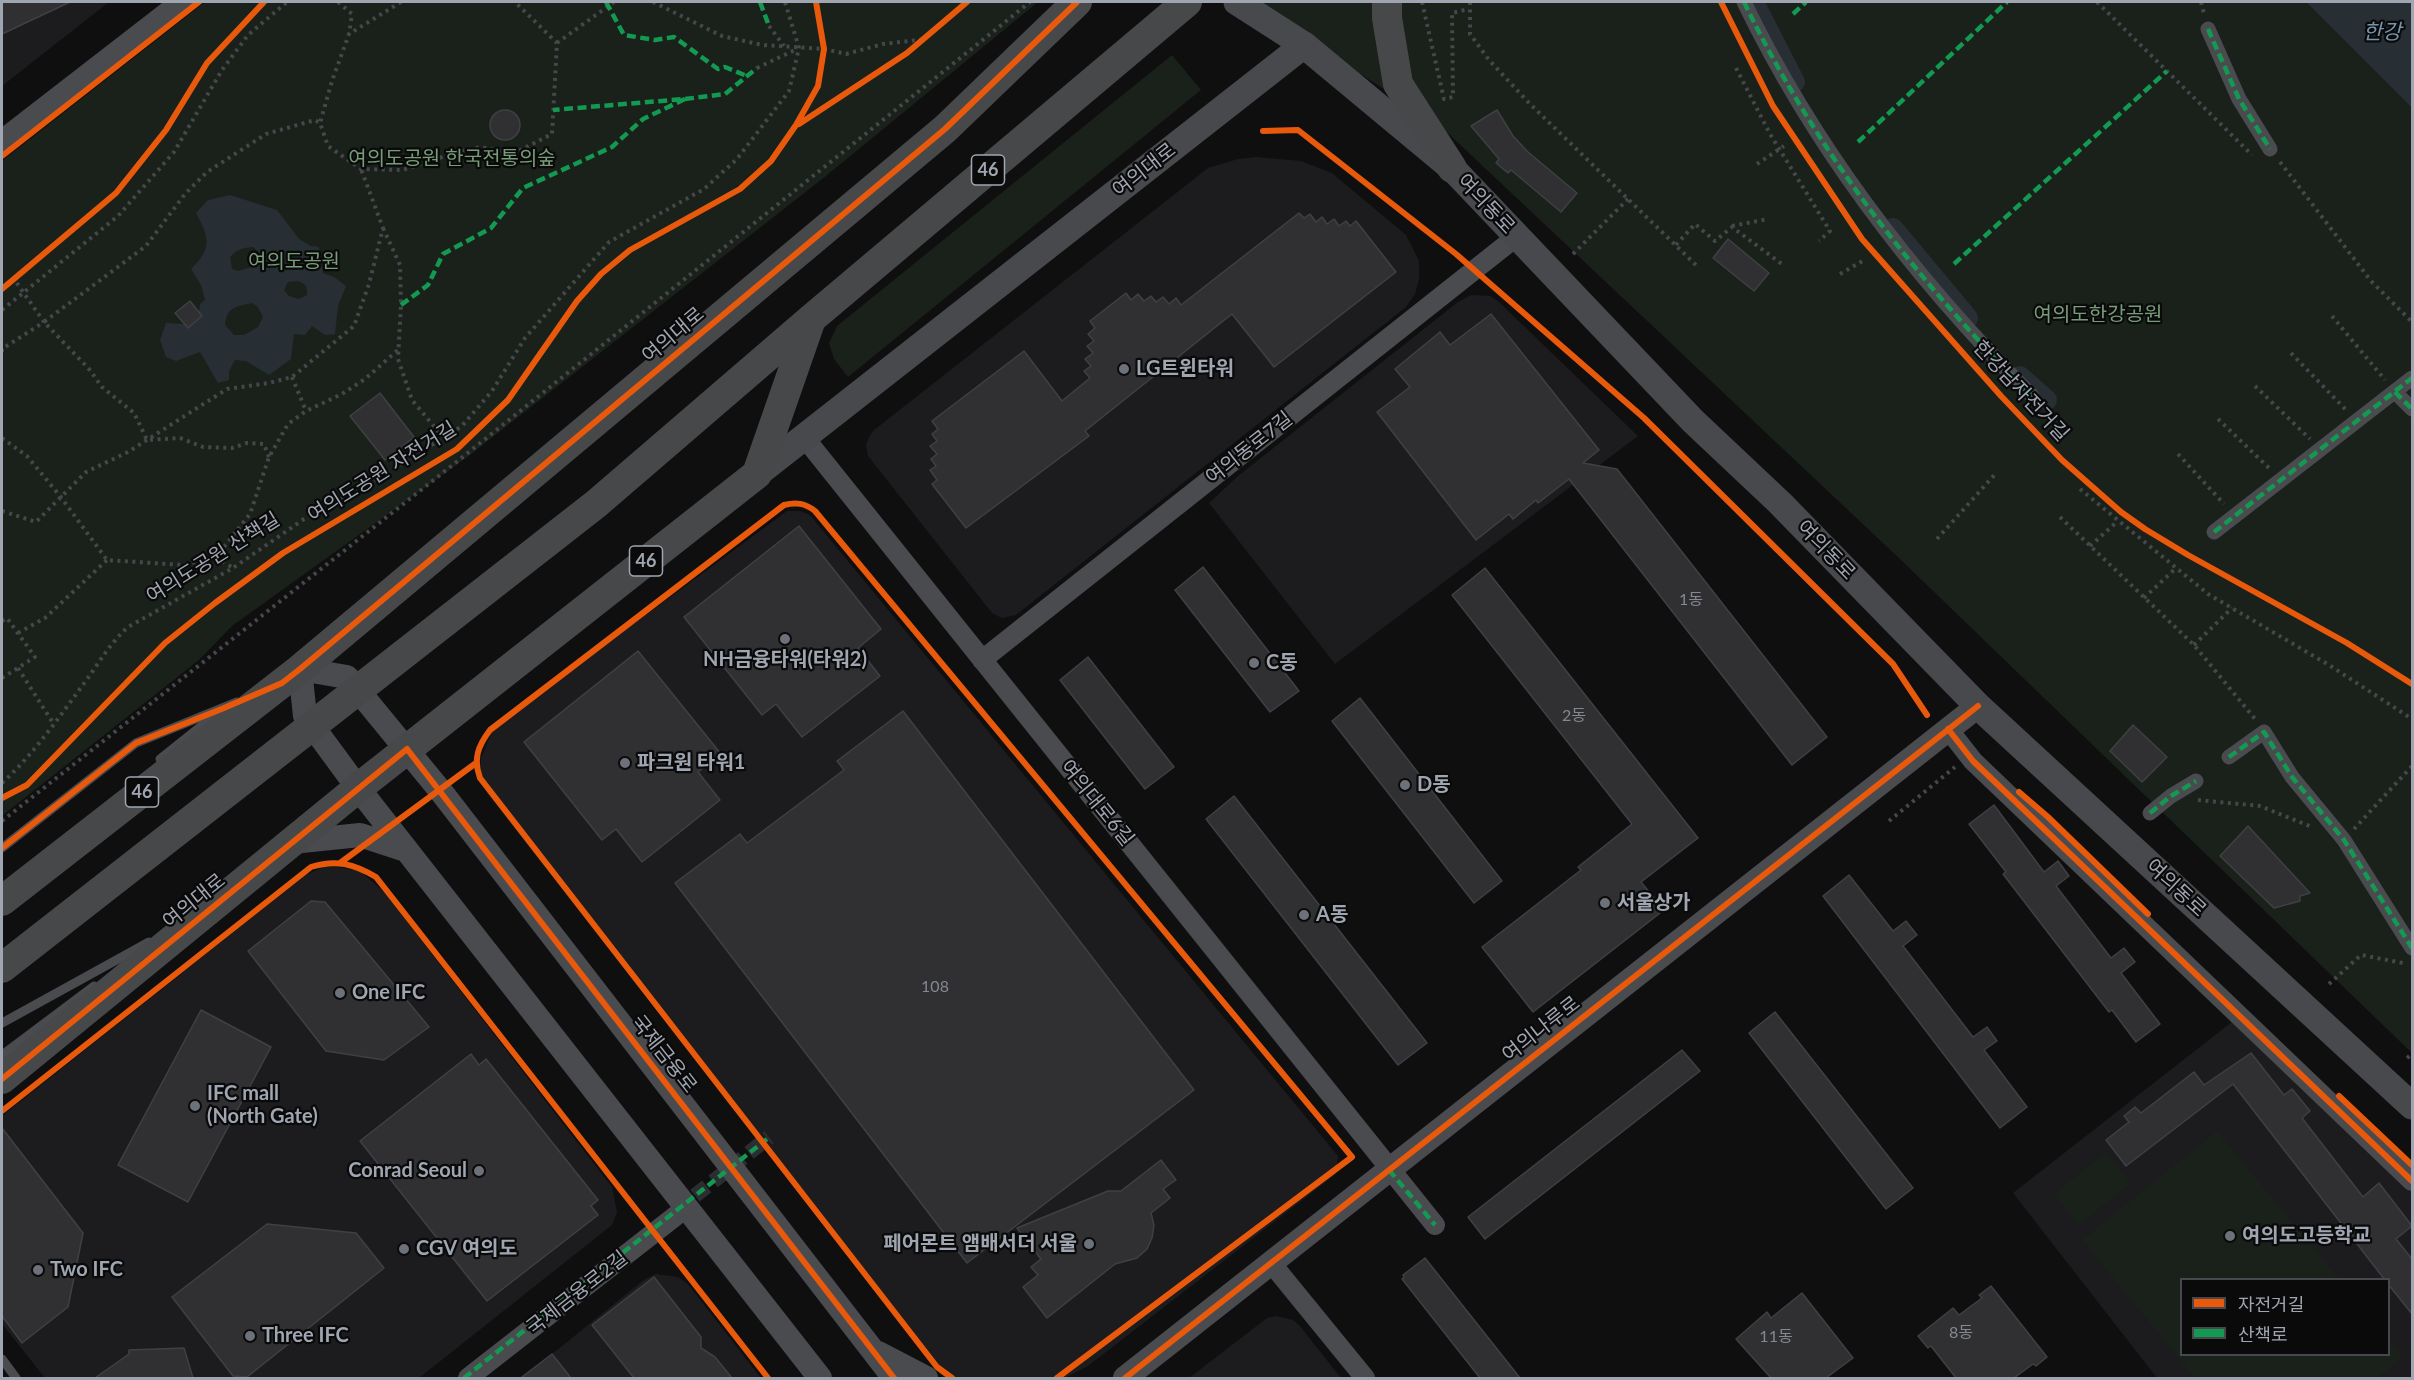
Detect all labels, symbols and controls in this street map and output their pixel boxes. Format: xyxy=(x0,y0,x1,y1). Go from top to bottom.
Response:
water label: 한강 xyxy=(2363,19,2401,45)
street label: 여의대로 xyxy=(1108,138,1180,202)
park label: 여의도공원 한국전통의숲 xyxy=(348,147,556,171)
road number: 46 xyxy=(972,155,1004,185)
street label: 여의동로 xyxy=(1452,169,1520,239)
park label: 여의도공원 xyxy=(248,250,340,274)
street label: 여의대로 xyxy=(637,302,709,368)
park label: 여의도한강공원 xyxy=(2034,303,2162,327)
street label: 한강남자전거길 xyxy=(1968,336,2074,446)
place label: LG트윈타워 xyxy=(1136,357,1234,381)
marker: LG트윈타워 xyxy=(1117,362,1131,376)
street label: 여의동로7길 xyxy=(1201,407,1297,489)
street label: 여의도공원 자전거길 xyxy=(303,417,461,527)
street label: 여의도공원 산책길 xyxy=(142,507,284,609)
street label: 여의동로 xyxy=(1792,515,1860,585)
road number: 46 xyxy=(630,546,662,576)
house number: 1동 xyxy=(1679,590,1703,610)
marker: NH금융타워(타워2) xyxy=(778,632,792,646)
place label: NH금융타워(타워2) xyxy=(703,648,867,672)
place label: C동 xyxy=(1266,651,1298,675)
marker: C동 xyxy=(1247,656,1261,670)
house number: 2동 xyxy=(1562,706,1586,726)
place label: 파크원 타워1 xyxy=(637,751,745,775)
street label: 여의대로6길 xyxy=(1055,755,1139,851)
marker: 파크원 타워1 xyxy=(618,756,632,770)
place label: D동 xyxy=(1417,773,1451,797)
road number: 46 xyxy=(126,777,158,807)
marker: D동 xyxy=(1398,778,1412,792)
street label: 여의동로 xyxy=(2141,854,2211,922)
street label: 여의대로 xyxy=(158,869,230,933)
place label: 서울상가 xyxy=(1617,891,1691,915)
marker: 서울상가 xyxy=(1598,896,1612,910)
place label: A동 xyxy=(1316,903,1348,927)
marker: A동 xyxy=(1297,908,1311,922)
house number: 108 xyxy=(921,977,949,997)
place label: One IFC xyxy=(352,981,425,1005)
marker: One IFC xyxy=(333,986,347,1000)
street label: 여의나루로 xyxy=(1497,991,1585,1067)
street label: 국제금융로 xyxy=(626,1010,702,1098)
place label: IFC mall (North Gate) xyxy=(207,1082,318,1129)
marker: IFC mall (North Gate) xyxy=(188,1099,202,1113)
place label: Conrad Seoul xyxy=(348,1159,467,1183)
marker: Conrad Seoul xyxy=(472,1164,486,1178)
place label: 여의도고등학교 xyxy=(2242,1224,2371,1248)
marker: 여의도고등학교 xyxy=(2223,1229,2237,1243)
place label: 페어몬트 앰배서더 서울 xyxy=(883,1232,1077,1256)
place label: CGV 여의도 xyxy=(416,1237,517,1261)
marker: 페어몬트 앰배서더 서울 xyxy=(1082,1237,1096,1251)
marker: CGV 여의도 xyxy=(397,1242,411,1256)
street label: 국제금융로2길 xyxy=(522,1246,632,1340)
place label: Two IFC xyxy=(50,1258,123,1282)
marker: Two IFC xyxy=(31,1263,45,1277)
legend xyxy=(2180,1278,2390,1356)
text: 자전거길 xyxy=(2238,1293,2304,1315)
house number: 8동 xyxy=(1949,1323,1973,1343)
text: 산책로 xyxy=(2238,1323,2288,1345)
place label: Three IFC xyxy=(262,1324,349,1348)
house number: 11동 xyxy=(1759,1327,1793,1347)
marker: Three IFC xyxy=(243,1329,257,1343)

